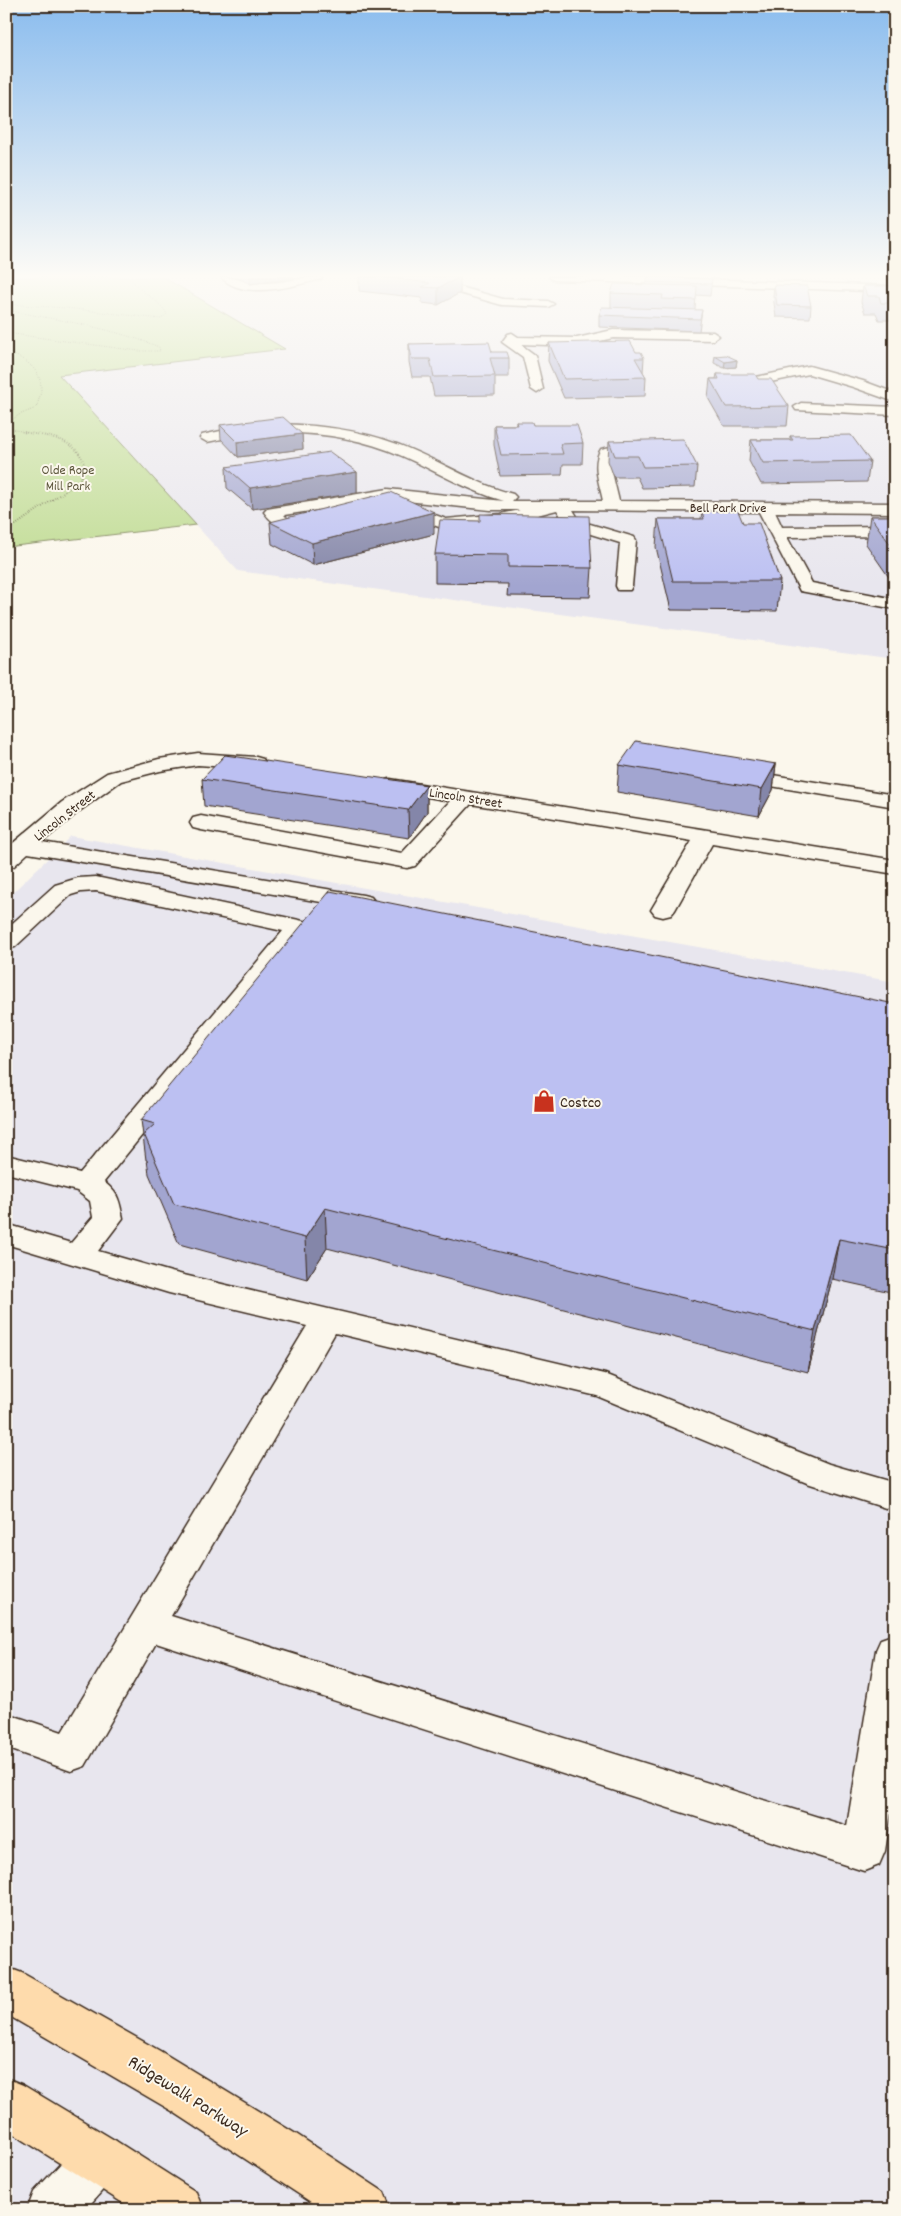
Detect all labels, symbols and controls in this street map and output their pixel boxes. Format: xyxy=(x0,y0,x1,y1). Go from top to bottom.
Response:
park label: Olde Rope Mill Park xyxy=(42,461,94,497)
street label: Bell Park Drive xyxy=(690,499,766,519)
street label: Lincoln Street xyxy=(428,783,504,815)
street label: Lincoln Street xyxy=(30,786,100,847)
shop icon: Costco xyxy=(531,1088,557,1114)
place label: Costco xyxy=(560,1092,601,1115)
street label: Ridgewalk Parkway xyxy=(122,2050,253,2146)

